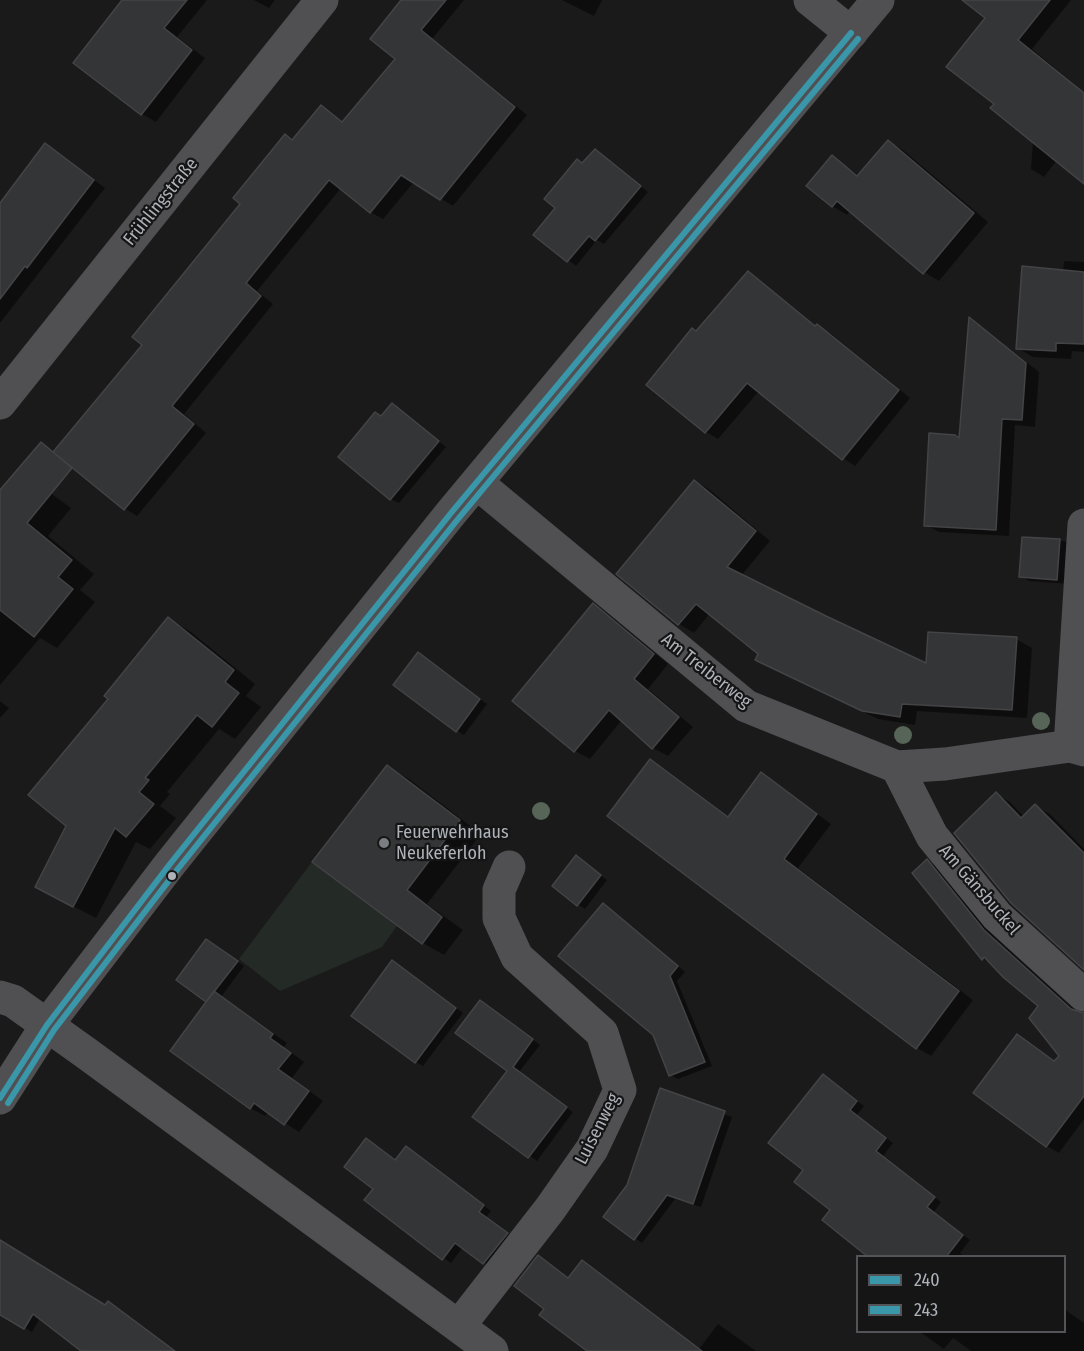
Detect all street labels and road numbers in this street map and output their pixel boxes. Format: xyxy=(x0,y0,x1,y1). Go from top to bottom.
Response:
street label: Frühlingstraße xyxy=(119,154,203,250)
street label: Am Treiberweg xyxy=(657,629,755,713)
street label: Am Gänsbuckel xyxy=(934,840,1024,940)
street label: Luisenweg xyxy=(571,1090,625,1168)

